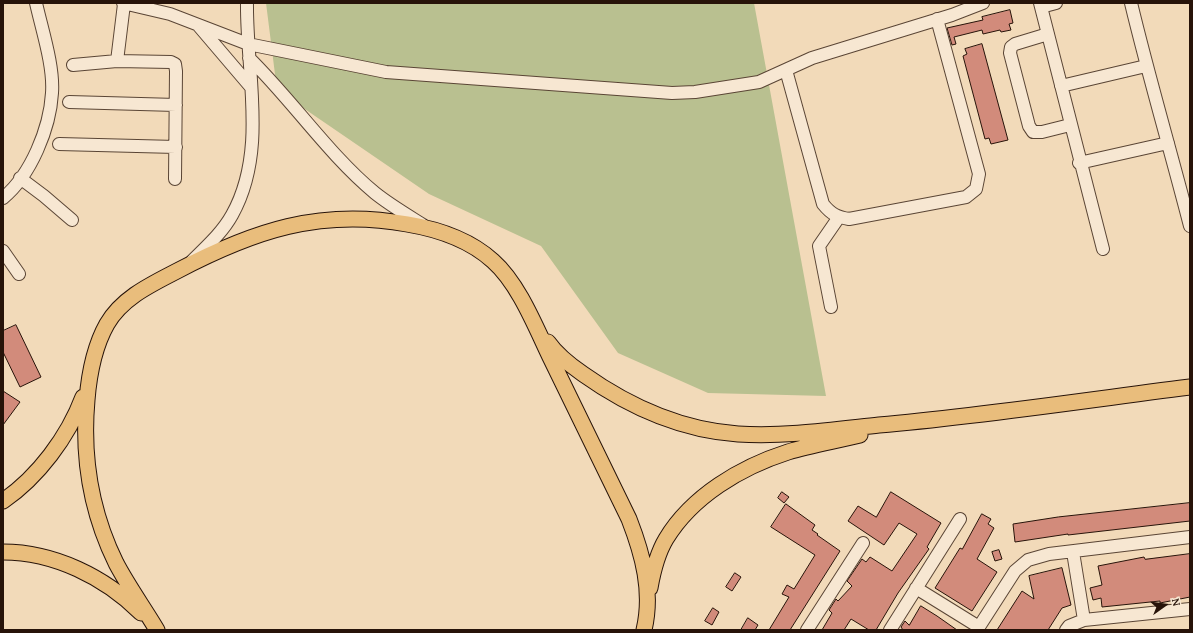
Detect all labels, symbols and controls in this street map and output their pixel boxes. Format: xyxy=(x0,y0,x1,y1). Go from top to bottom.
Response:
north arrow xyxy=(1145,585,1185,625)
text: N xyxy=(1168,597,1185,608)

